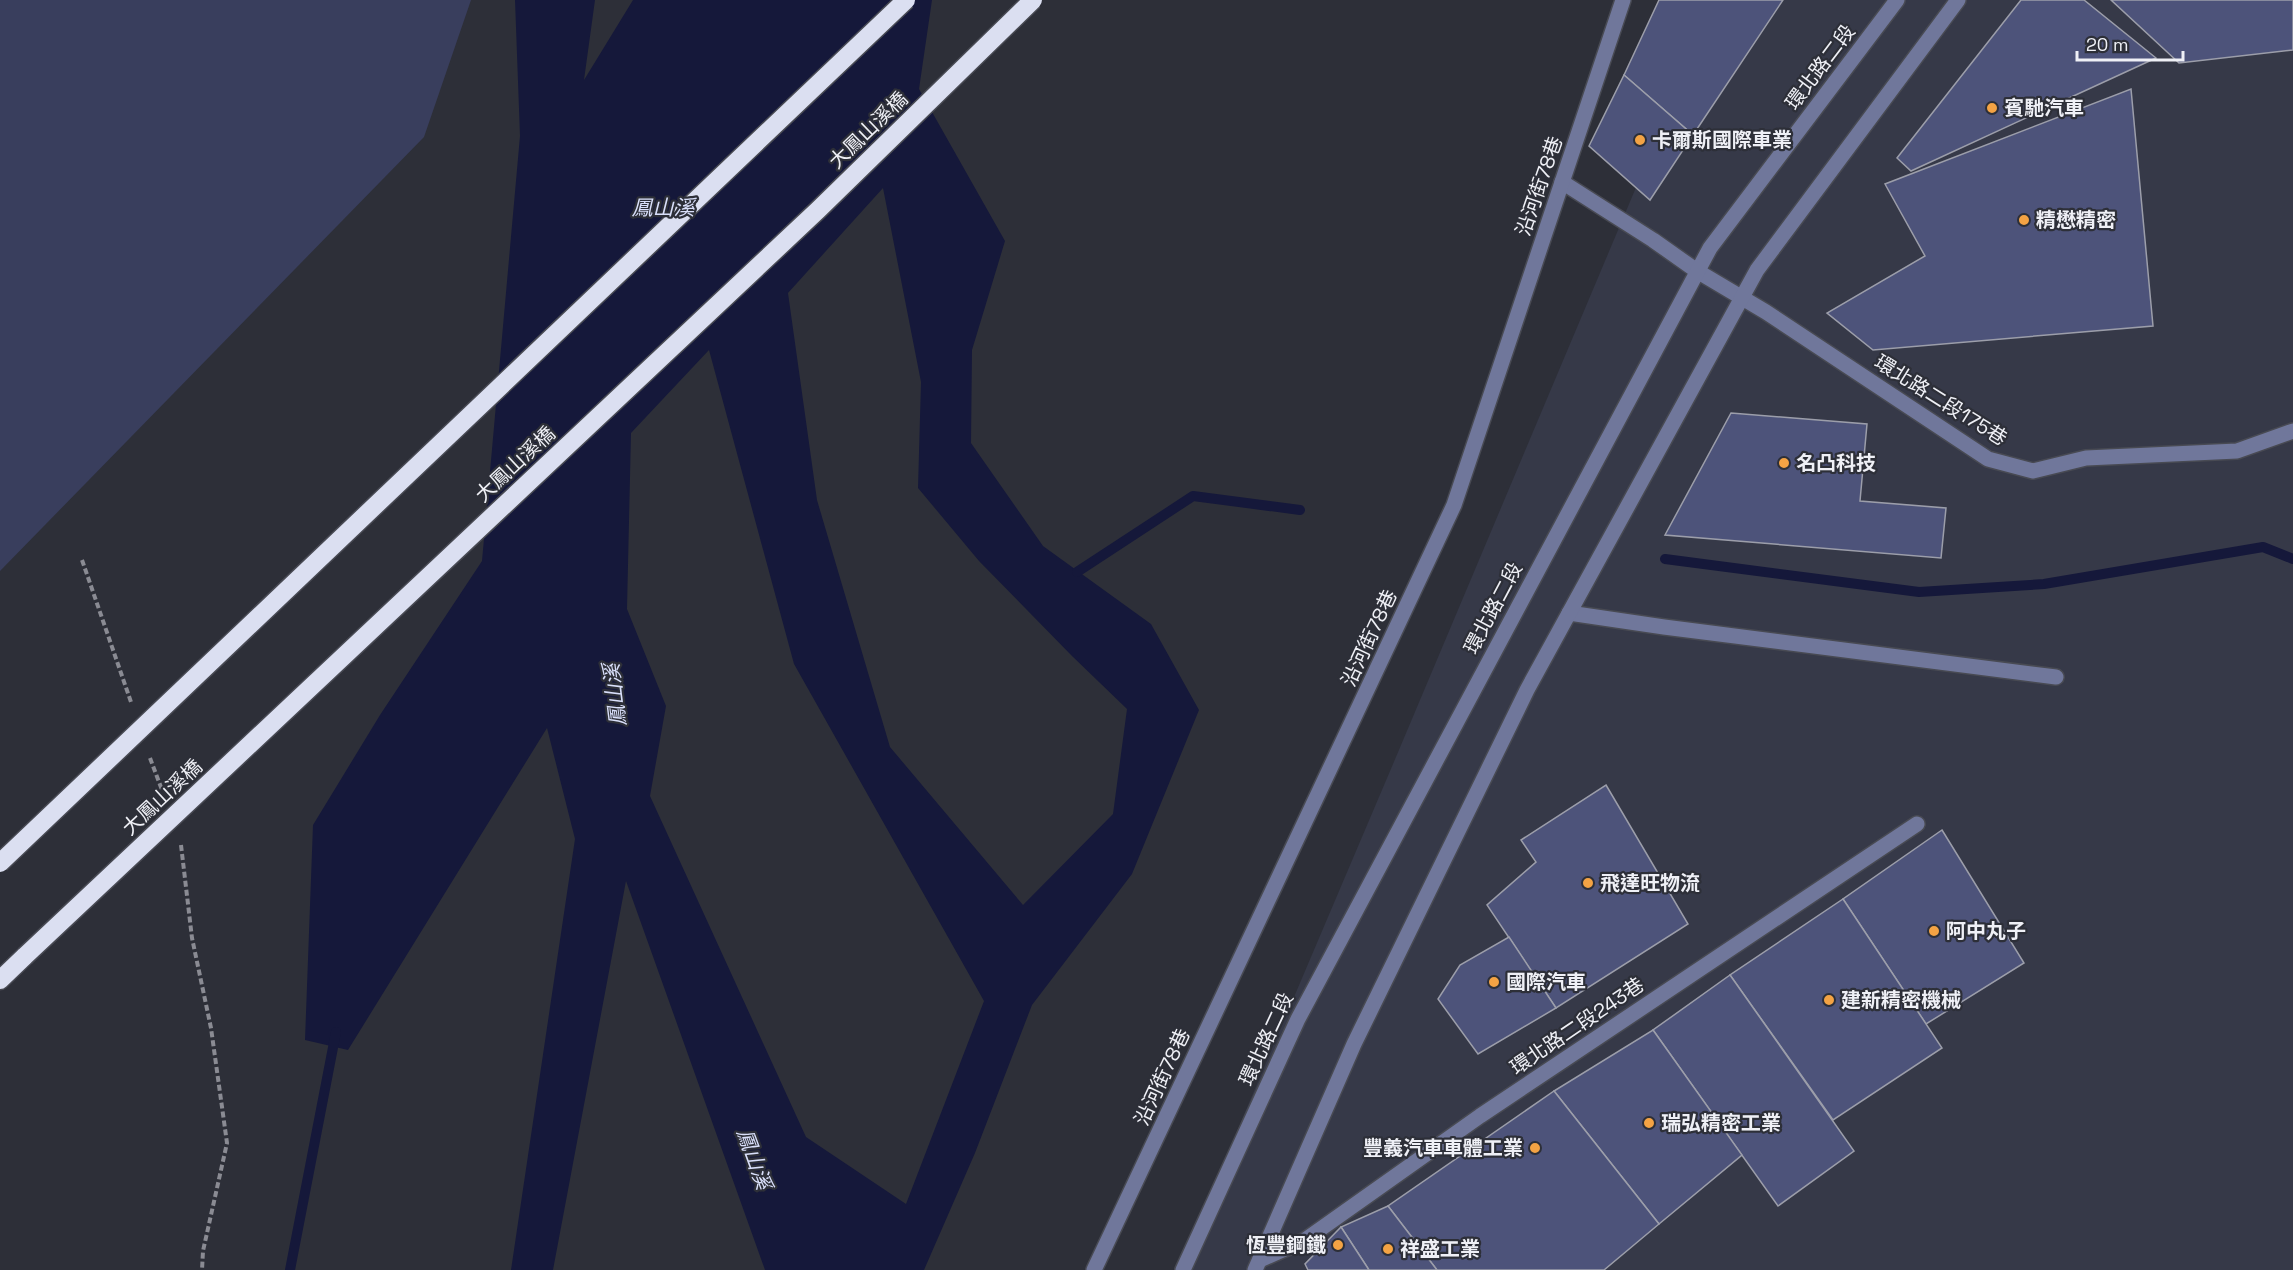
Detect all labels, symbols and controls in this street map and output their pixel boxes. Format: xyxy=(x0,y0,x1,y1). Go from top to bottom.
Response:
street label: 環北路二段 xyxy=(1780,19,1860,115)
scale bar xyxy=(2077,24,2184,62)
text: 20 m xyxy=(2086,33,2129,56)
street label: 大鳳山溪橋 xyxy=(823,86,913,174)
place label: 賓馳汽車 xyxy=(2004,95,2084,121)
marker: 賓馳汽車 xyxy=(1985,101,1999,115)
place label: 卡爾斯國際車業 xyxy=(1652,127,1792,153)
street label: 沿河街78巷 xyxy=(1510,133,1568,239)
marker: 卡爾斯國際車業 xyxy=(1633,133,1647,147)
water label: 鳳山溪 xyxy=(632,194,697,221)
place label: 精懋精密 xyxy=(2036,207,2116,233)
marker: 精懋精密 xyxy=(2017,213,2031,227)
street label: 環北路二段175巷 xyxy=(1870,349,2012,451)
street label: 大鳳山溪橋 xyxy=(470,420,560,508)
place label: 名凸科技 xyxy=(1796,450,1876,476)
marker: 名凸科技 xyxy=(1777,456,1791,470)
street label: 環北路二段 xyxy=(1458,558,1528,658)
street label: 沿河街78巷 xyxy=(1335,586,1403,690)
water label: 鳳山溪 xyxy=(597,659,632,728)
street label: 大鳳山溪橋 xyxy=(117,753,207,841)
place label: 飛達旺物流 xyxy=(1600,870,1700,896)
marker: 飛達旺物流 xyxy=(1581,876,1595,890)
place label: 阿中丸子 xyxy=(1946,918,2026,944)
marker: 阿中丸子 xyxy=(1927,924,1941,938)
place label: 國際汽車 xyxy=(1506,969,1586,995)
street label: 環北路二段243巷 xyxy=(1505,972,1649,1080)
marker: 國際汽車 xyxy=(1487,975,1501,989)
place label: 建新精密機械 xyxy=(1841,987,1961,1013)
street label: 環北路二段 xyxy=(1233,988,1299,1090)
marker: 建新精密機械 xyxy=(1822,993,1836,1007)
street label: 沿河街78巷 xyxy=(1128,1025,1196,1129)
place label: 瑞弘精密工業 xyxy=(1661,1110,1781,1136)
marker: 瑞弘精密工業 xyxy=(1642,1116,1656,1130)
water label: 鳳山溪 xyxy=(731,1125,779,1196)
place label: 豐義汽車車體工業 xyxy=(1363,1135,1523,1161)
marker: 豐義汽車車體工業 xyxy=(1528,1141,1542,1155)
place label: 恆豐鋼鐵 xyxy=(1246,1232,1326,1258)
place label: 祥盛工業 xyxy=(1400,1236,1480,1262)
marker: 恆豐鋼鐵 xyxy=(1331,1238,1345,1252)
marker: 祥盛工業 xyxy=(1381,1242,1395,1256)

